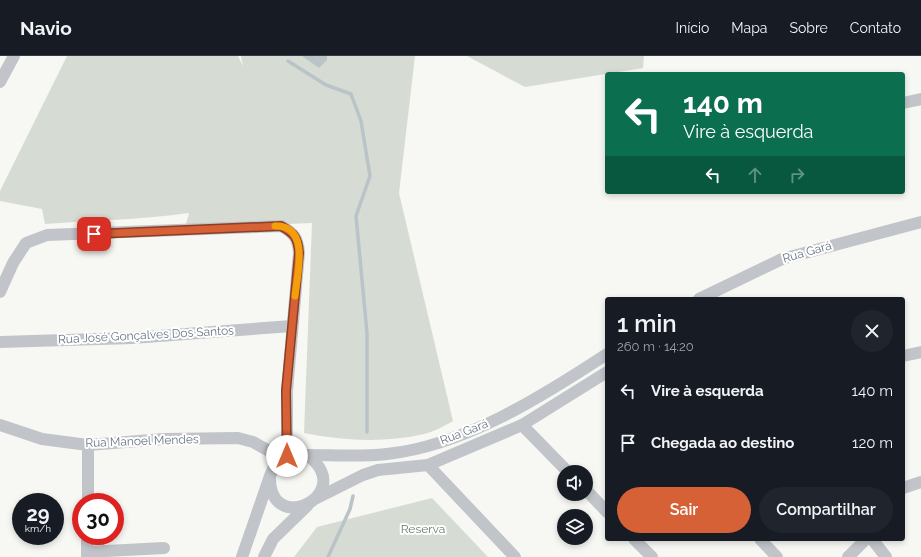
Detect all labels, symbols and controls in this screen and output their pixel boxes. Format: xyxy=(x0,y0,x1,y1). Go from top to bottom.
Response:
text: Navio xyxy=(20,17,72,39)
text: Início xyxy=(676,20,709,36)
text: Mapa xyxy=(731,20,767,36)
text: Sobre xyxy=(789,20,828,36)
text: Contato xyxy=(850,20,901,36)
text: 140 m xyxy=(683,87,763,120)
icon: left xyxy=(617,88,669,140)
text: Vire à esquerda xyxy=(683,121,813,142)
icon: left xyxy=(702,164,724,186)
icon: ahead xyxy=(744,164,766,186)
icon: right xyxy=(786,164,808,186)
pin xyxy=(77,217,111,251)
icon: arrive xyxy=(83,223,105,245)
street label: Rua Gará xyxy=(781,238,833,266)
text: 1 min xyxy=(617,309,677,338)
button: close xyxy=(851,310,893,352)
street label: Rua José Gonçalves Dos Santos xyxy=(58,323,234,347)
text: 260 m · 14:20 xyxy=(617,339,694,354)
icon: left xyxy=(617,380,639,402)
text: Vire à esquerda xyxy=(651,382,764,400)
text: 140 m xyxy=(852,382,893,400)
street label: Rua Gará xyxy=(438,416,490,448)
street label: Rua Manoel Mendes xyxy=(85,432,199,450)
icon: arrive xyxy=(617,432,639,454)
text: Chegada ao destino xyxy=(651,434,794,452)
text: 120 m xyxy=(852,434,893,452)
position arrow xyxy=(266,435,308,477)
map controls xyxy=(557,465,593,545)
button: sound xyxy=(557,465,593,501)
button: Sair xyxy=(617,487,751,533)
button: Compartilhar xyxy=(759,487,893,533)
speed limit sign: 30 xyxy=(72,493,124,545)
text: 29 xyxy=(26,502,50,526)
button: layers xyxy=(557,509,593,545)
park label: Reserva xyxy=(401,522,445,536)
text: km/h xyxy=(25,523,51,534)

